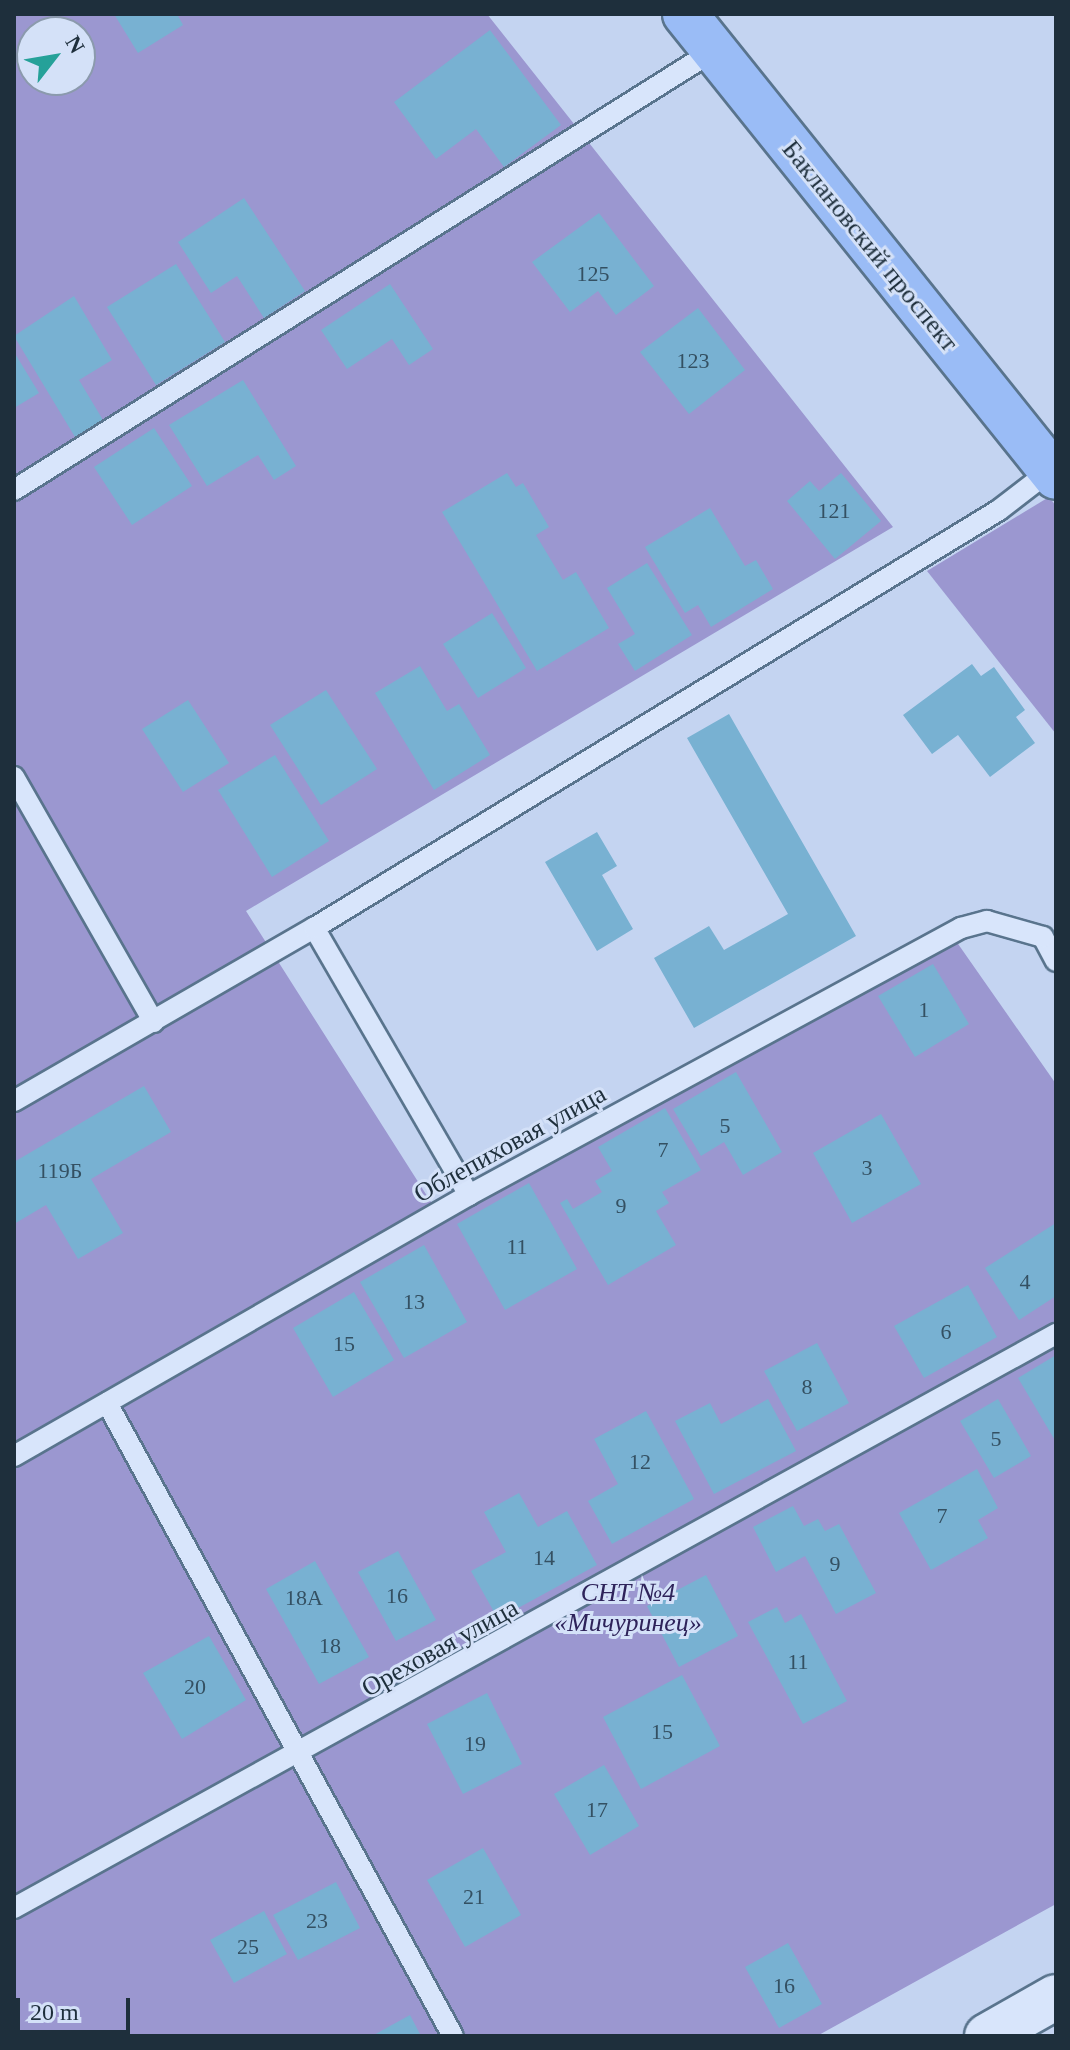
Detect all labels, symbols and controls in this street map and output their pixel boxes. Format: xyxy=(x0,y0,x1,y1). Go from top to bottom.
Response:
north arrow xyxy=(16,16,96,96)
text: N xyxy=(60,31,90,58)
street label: Баклановский проспект xyxy=(775,134,965,358)
house number: 125 xyxy=(576,261,610,287)
house number: 123 xyxy=(676,348,710,374)
house number: 121 xyxy=(818,498,850,524)
house number: 1 xyxy=(918,997,930,1023)
street label: Облепиховая улица xyxy=(408,1078,612,1210)
house number: 5 xyxy=(720,1113,730,1139)
house number: 7 xyxy=(658,1137,668,1163)
house number: 3 xyxy=(862,1155,872,1181)
house number: 119Б xyxy=(38,1158,82,1184)
house number: 9 xyxy=(616,1193,626,1219)
house number: 11 xyxy=(506,1234,528,1260)
house number: 4 xyxy=(1020,1269,1030,1295)
house number: 13 xyxy=(403,1289,425,1315)
house number: 6 xyxy=(940,1319,952,1345)
house number: 15 xyxy=(333,1331,355,1357)
house number: 8 xyxy=(802,1374,812,1400)
house number: 5 xyxy=(990,1426,1002,1452)
house number: 12 xyxy=(629,1449,651,1475)
house number: 7 xyxy=(936,1503,948,1529)
house number: 14 xyxy=(533,1545,555,1571)
house number: 9 xyxy=(830,1551,840,1577)
park label: СНТ №4 «Мичуринец» xyxy=(554,1577,702,1638)
house number: 16 xyxy=(386,1583,408,1609)
house number: 18А xyxy=(285,1585,323,1611)
street label: Ореховая улица xyxy=(356,1592,524,1704)
house number: 18 xyxy=(319,1633,341,1659)
house number: 11 xyxy=(787,1649,809,1675)
house number: 20 xyxy=(184,1674,206,1700)
house number: 15 xyxy=(651,1719,673,1745)
house number: 19 xyxy=(464,1731,486,1757)
house number: 17 xyxy=(586,1797,608,1823)
house number: 21 xyxy=(463,1884,485,1910)
house number: 23 xyxy=(306,1908,328,1934)
house number: 25 xyxy=(237,1934,259,1960)
house number: 16 xyxy=(773,1973,795,1999)
scale bar xyxy=(20,1982,134,2032)
text: 20 m xyxy=(30,1999,79,2025)

